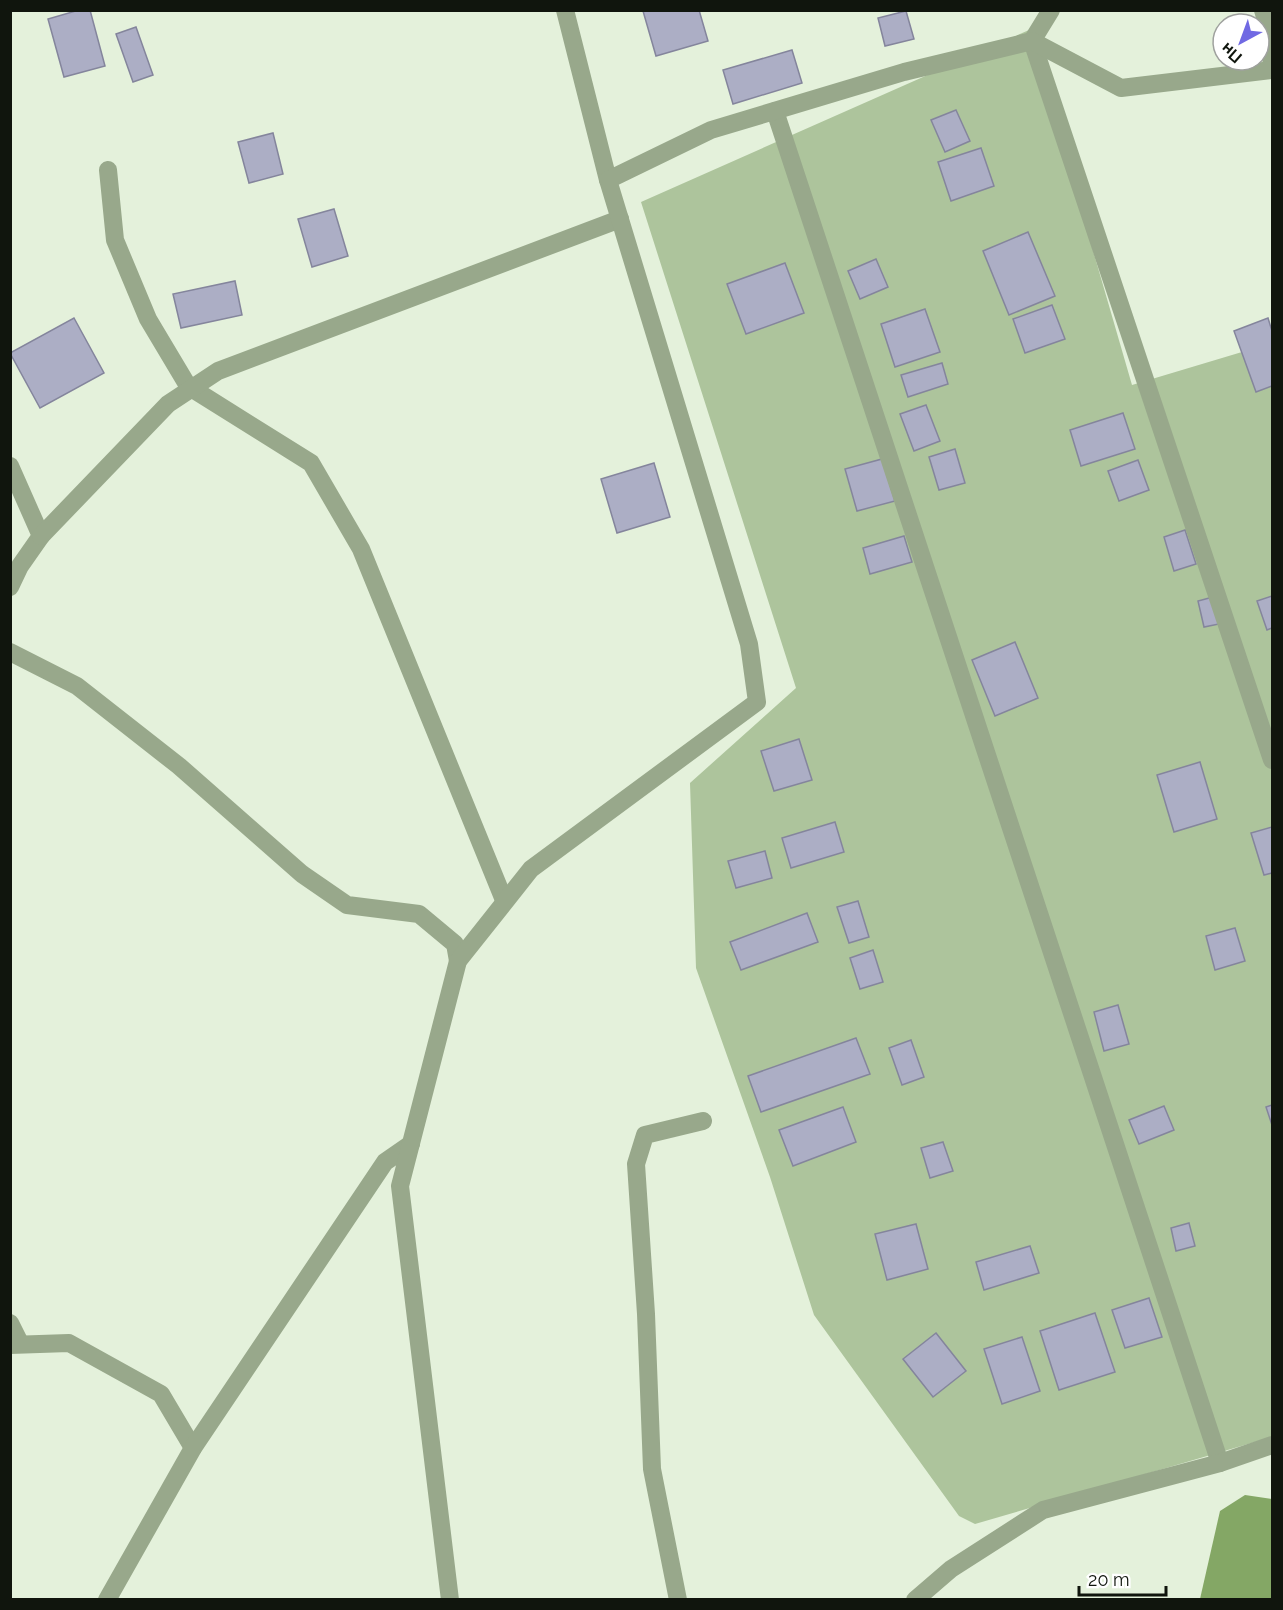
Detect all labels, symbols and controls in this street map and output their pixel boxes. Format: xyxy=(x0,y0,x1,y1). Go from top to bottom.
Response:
north arrow xyxy=(1211,12,1271,72)
text: Пн xyxy=(1217,39,1246,67)
scale bar xyxy=(1079,1559,1166,1597)
text: 20 m xyxy=(1088,1569,1130,1590)

